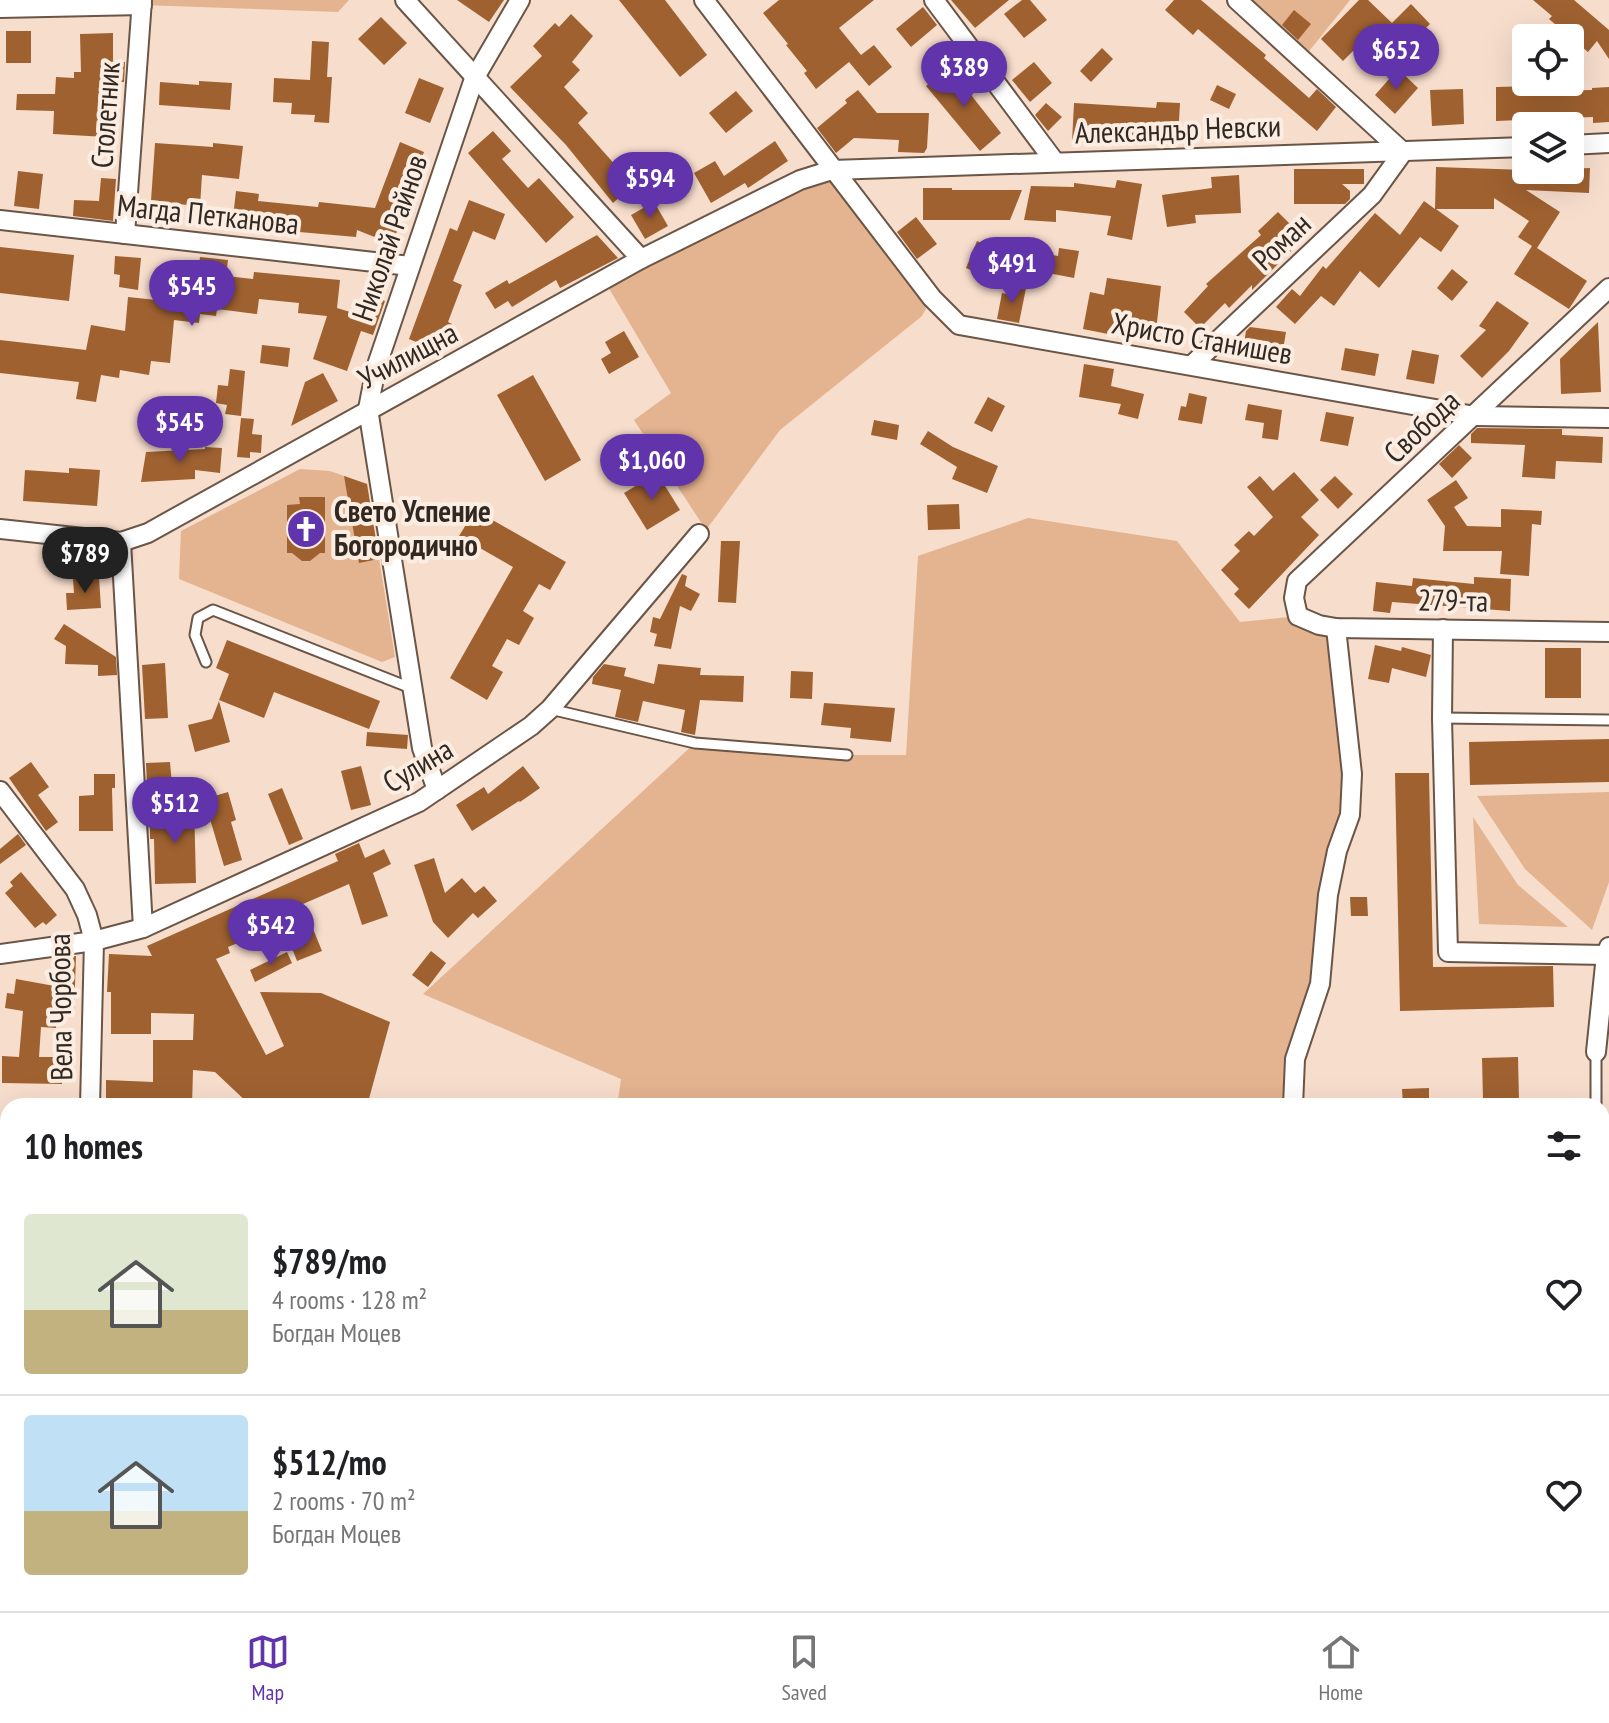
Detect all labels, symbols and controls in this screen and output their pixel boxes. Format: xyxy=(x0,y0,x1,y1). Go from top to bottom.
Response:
pin: $652 xyxy=(1349,24,1443,92)
map controls xyxy=(1512,24,1584,184)
button: locate xyxy=(1512,24,1584,96)
text: $652 xyxy=(1371,33,1421,66)
pin: $389 xyxy=(917,41,1011,109)
text: $389 xyxy=(939,50,989,83)
street label: Столетник xyxy=(81,60,128,169)
street label: Александър Невски xyxy=(1074,105,1282,152)
button: layers xyxy=(1512,112,1584,184)
street label: Николай Райнов xyxy=(342,149,435,326)
pin: $594 xyxy=(603,152,697,220)
text: $594 xyxy=(625,161,675,194)
street label: Магда Петканова xyxy=(115,185,301,242)
street label: Роман xyxy=(1243,204,1319,278)
pin: $491 xyxy=(965,237,1059,305)
text: $491 xyxy=(987,246,1037,279)
pin: $545 xyxy=(145,260,239,328)
text: $545 xyxy=(167,269,217,302)
street label: Христо Станишев xyxy=(1109,302,1295,373)
street label: Училищна xyxy=(351,312,464,397)
street label: Свобода xyxy=(1375,381,1467,471)
pin: $545 xyxy=(133,396,227,464)
text: $545 xyxy=(155,405,205,438)
pin: $1,060 xyxy=(587,434,717,502)
text: $1,060 xyxy=(618,443,686,476)
place label: Свето Успение Богородично xyxy=(334,491,491,564)
church icon: Свето Успение Богородично xyxy=(285,508,327,550)
pin: $789 xyxy=(38,527,132,595)
text: $789 xyxy=(60,536,110,569)
street label: 279-та xyxy=(1418,579,1489,620)
street label: Сулина xyxy=(375,729,459,801)
pin: $512 xyxy=(128,777,222,845)
text: $512 xyxy=(150,786,200,819)
pin: $542 xyxy=(224,899,318,967)
text: $542 xyxy=(246,908,296,941)
street label: Вела Чорбова xyxy=(39,933,80,1081)
text: 10 homes xyxy=(24,1124,143,1168)
icon: filters xyxy=(1542,1124,1586,1168)
text: $789/mo xyxy=(272,1239,387,1283)
icon: home xyxy=(88,1246,184,1342)
icon: heart xyxy=(1542,1272,1586,1316)
text: 4 rooms · 128 m² xyxy=(272,1283,427,1316)
text: Богдан Моцев xyxy=(272,1316,401,1349)
text: $512/mo xyxy=(272,1440,387,1484)
icon: home xyxy=(88,1447,184,1543)
icon: heart xyxy=(1542,1473,1586,1517)
text: 2 rooms · 70 m² xyxy=(272,1484,416,1517)
text: Богдан Моцев xyxy=(272,1517,401,1550)
tab: Map xyxy=(246,1630,290,1706)
tab: Saved xyxy=(781,1630,827,1706)
tab: Home xyxy=(1318,1630,1363,1706)

